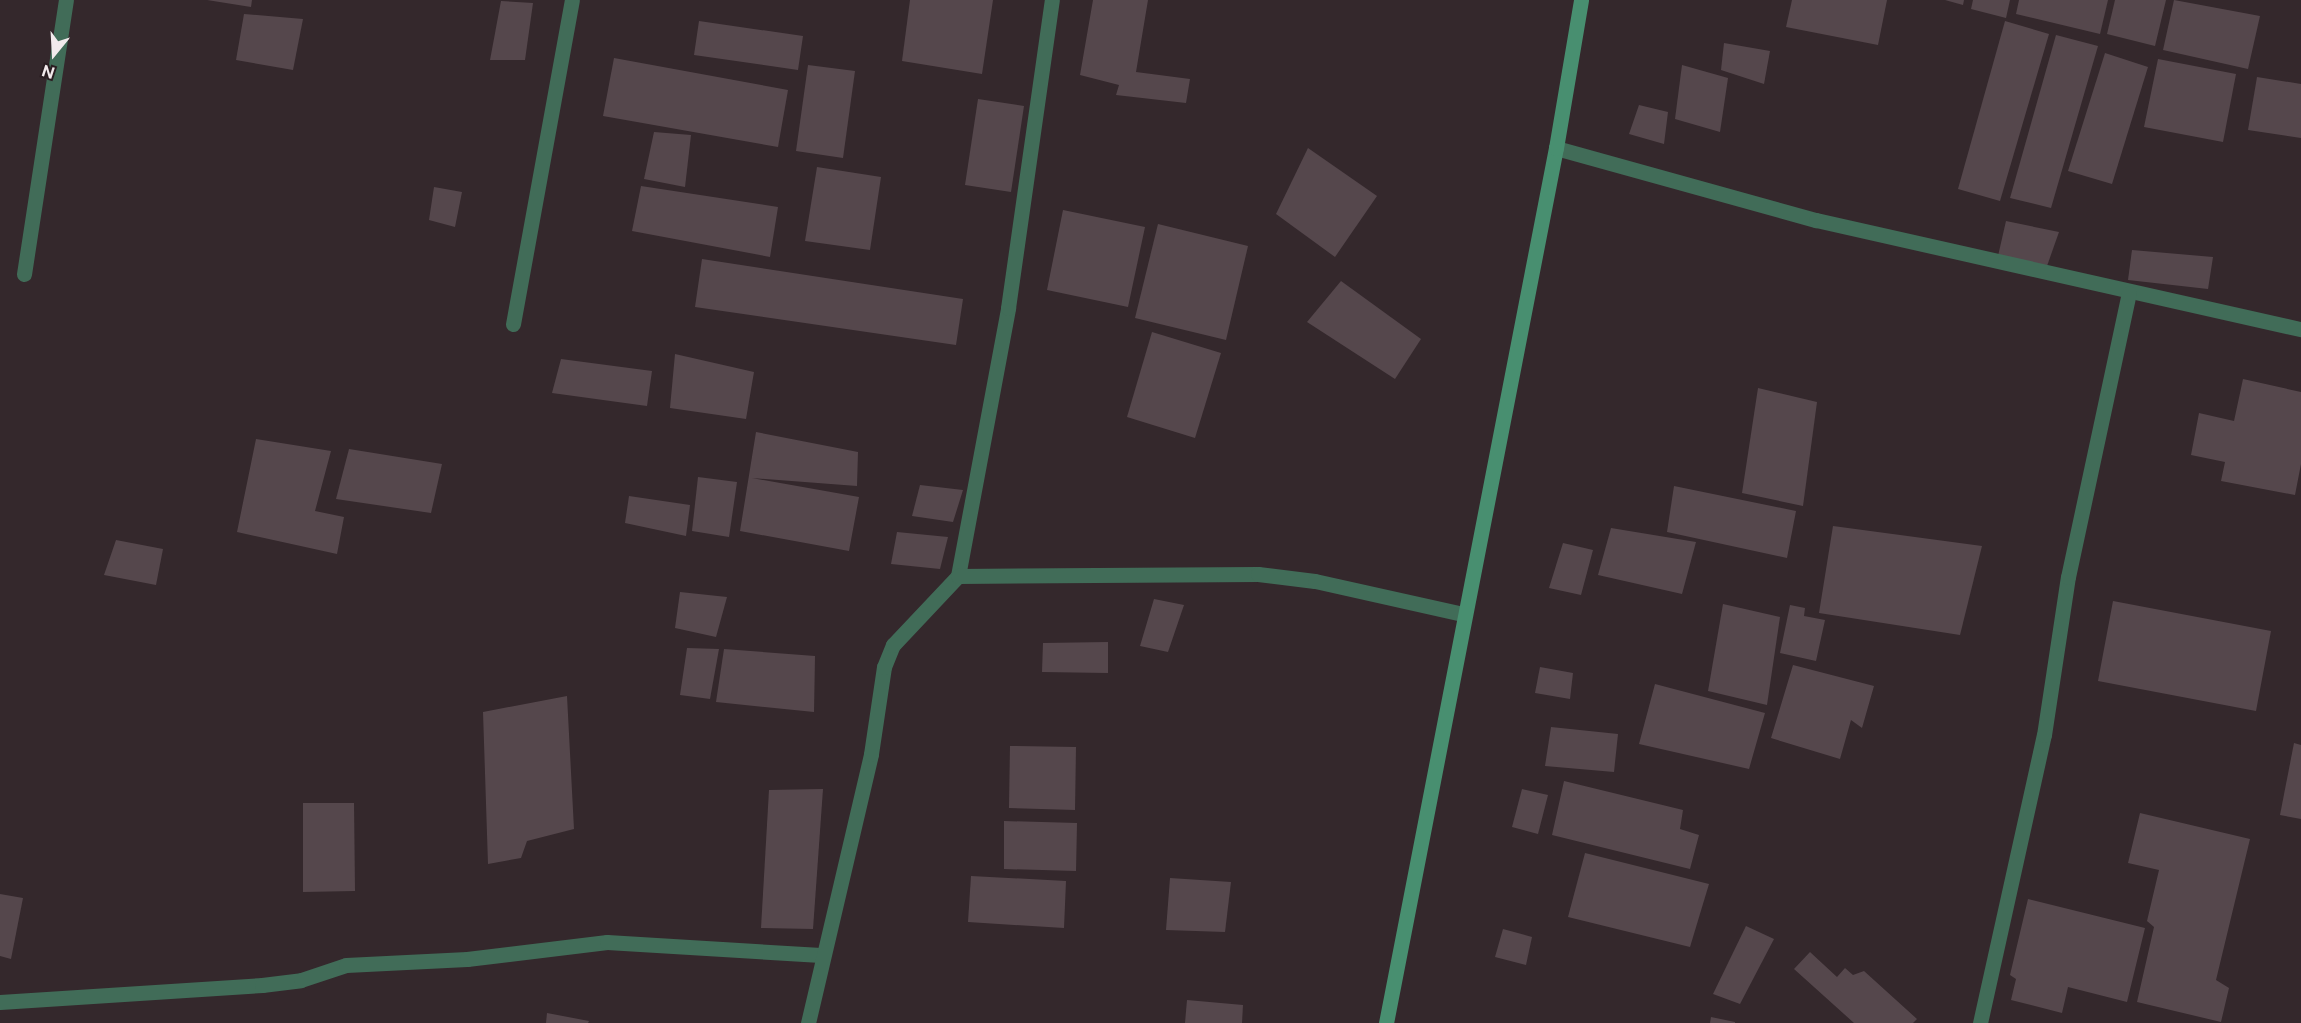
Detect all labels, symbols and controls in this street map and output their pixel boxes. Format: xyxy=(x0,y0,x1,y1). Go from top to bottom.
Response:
north arrow xyxy=(24,24,84,84)
text: N xyxy=(39,61,57,83)

